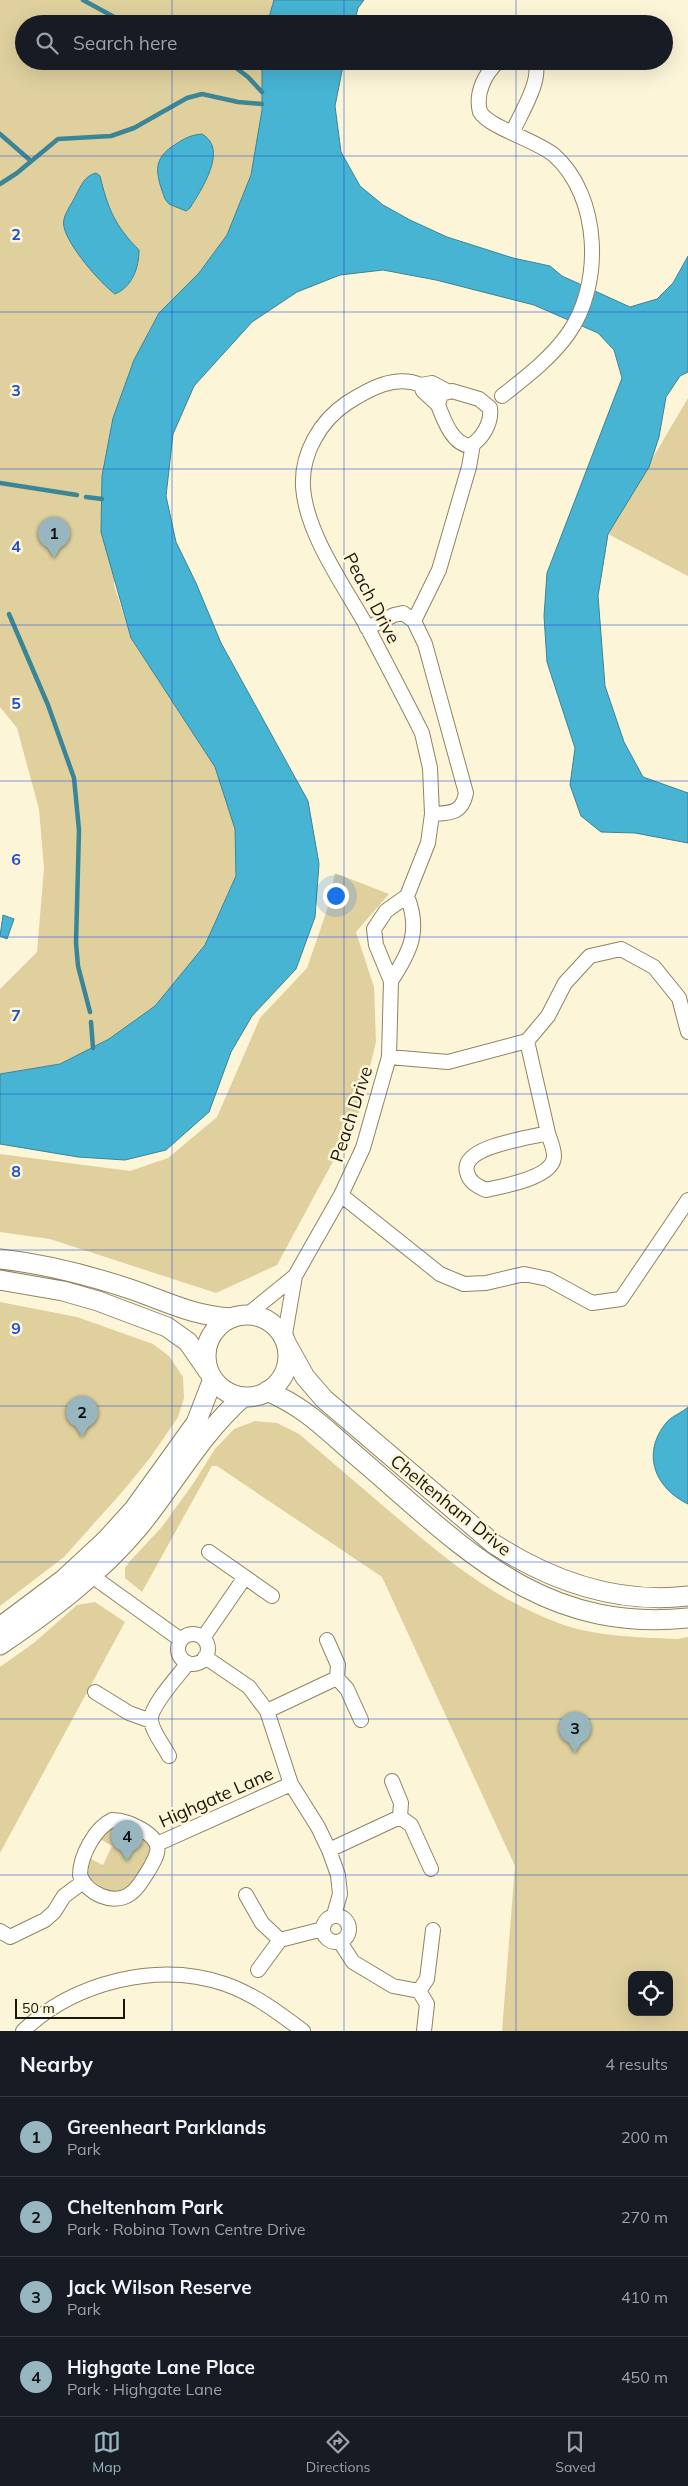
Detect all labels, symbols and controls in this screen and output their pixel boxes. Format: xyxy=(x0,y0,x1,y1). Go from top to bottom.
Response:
search box xyxy=(15,15,673,70)
icon: search xyxy=(33,29,61,57)
text: Search here xyxy=(73,31,177,55)
text: 2 xyxy=(11,224,21,244)
text: 3 xyxy=(11,380,21,400)
pin: 1 xyxy=(38,517,70,558)
text: 4 xyxy=(11,536,21,556)
street label: Peach Drive xyxy=(338,549,406,647)
text: 5 xyxy=(11,693,21,713)
text: 6 xyxy=(11,849,21,869)
your location xyxy=(323,883,349,909)
text: 7 xyxy=(11,1005,21,1025)
street label: Peach Drive xyxy=(325,1063,377,1165)
text: 8 xyxy=(11,1161,21,1181)
text: 9 xyxy=(11,1318,21,1338)
pin: 2 xyxy=(66,1396,98,1437)
street label: Cheltenham Drive xyxy=(386,1449,516,1561)
pin: 3 xyxy=(559,1712,591,1753)
street label: Highgate Lane xyxy=(155,1762,277,1832)
pin: 4 xyxy=(111,1820,143,1861)
map controls xyxy=(628,1971,673,2016)
button: locate xyxy=(628,1971,673,2016)
scale bar xyxy=(15,1996,125,2019)
text: 50 m xyxy=(22,1999,55,2017)
text: Nearby xyxy=(20,2051,93,2077)
text: 4 results xyxy=(605,2054,668,2074)
text: Greenheart Parklands xyxy=(67,2115,266,2139)
text: 1 xyxy=(31,2127,41,2147)
text: 200 m xyxy=(621,2127,668,2147)
text: Park xyxy=(67,2139,101,2159)
text: Cheltenham Park xyxy=(67,2195,223,2219)
text: 2 xyxy=(31,2207,41,2227)
text: 270 m xyxy=(621,2207,668,2227)
text: Park · Robina Town Centre Drive xyxy=(67,2219,306,2239)
text: Jack Wilson Reserve xyxy=(67,2275,252,2299)
text: 3 xyxy=(31,2287,41,2307)
text: 410 m xyxy=(621,2287,668,2307)
text: Park xyxy=(67,2299,101,2319)
text: Highgate Lane Place xyxy=(67,2355,255,2379)
text: 4 xyxy=(31,2367,41,2387)
text: 450 m xyxy=(621,2367,668,2387)
text: Park · Highgate Lane xyxy=(67,2379,222,2399)
tab: Map xyxy=(92,2428,121,2476)
tab: Directions xyxy=(306,2428,371,2476)
tab: Saved xyxy=(555,2428,596,2476)

